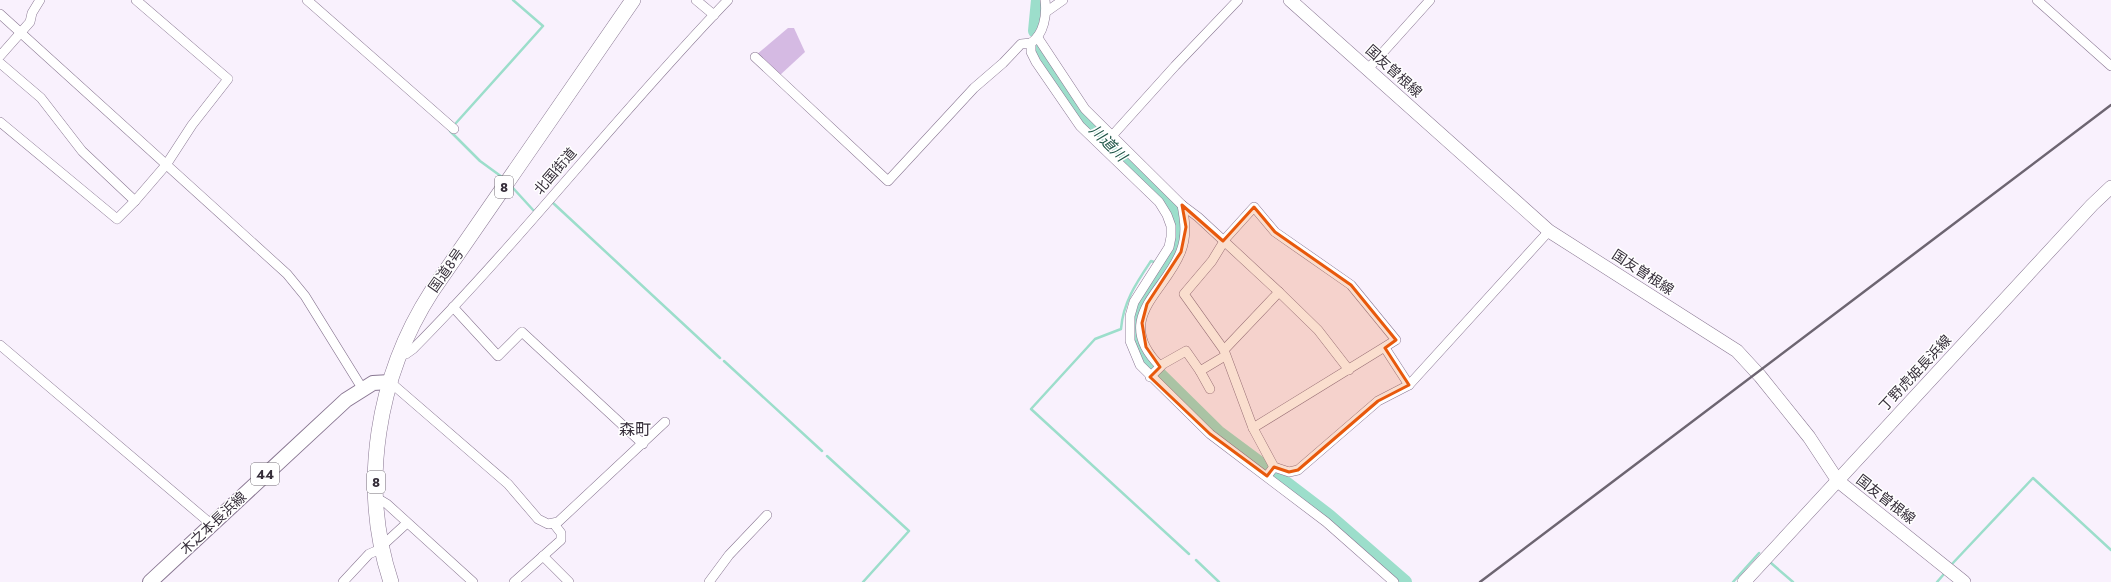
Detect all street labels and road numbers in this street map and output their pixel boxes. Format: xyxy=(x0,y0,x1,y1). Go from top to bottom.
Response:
street label: 国友曽根線 xyxy=(1361,40,1427,102)
street label: 北国街道 xyxy=(529,143,581,199)
road number: 8 xyxy=(495,176,513,198)
street label: 国道8号 xyxy=(424,244,468,296)
street label: 国友曽根線 xyxy=(1608,245,1678,299)
street label: 丁野虎姫長浜線 xyxy=(1874,330,1956,416)
road number: 44 xyxy=(251,463,279,485)
street label: 国友曽根線 xyxy=(1852,470,1920,528)
road number: 8 xyxy=(367,471,385,493)
street label: 木之本長浜線 xyxy=(175,487,251,559)

